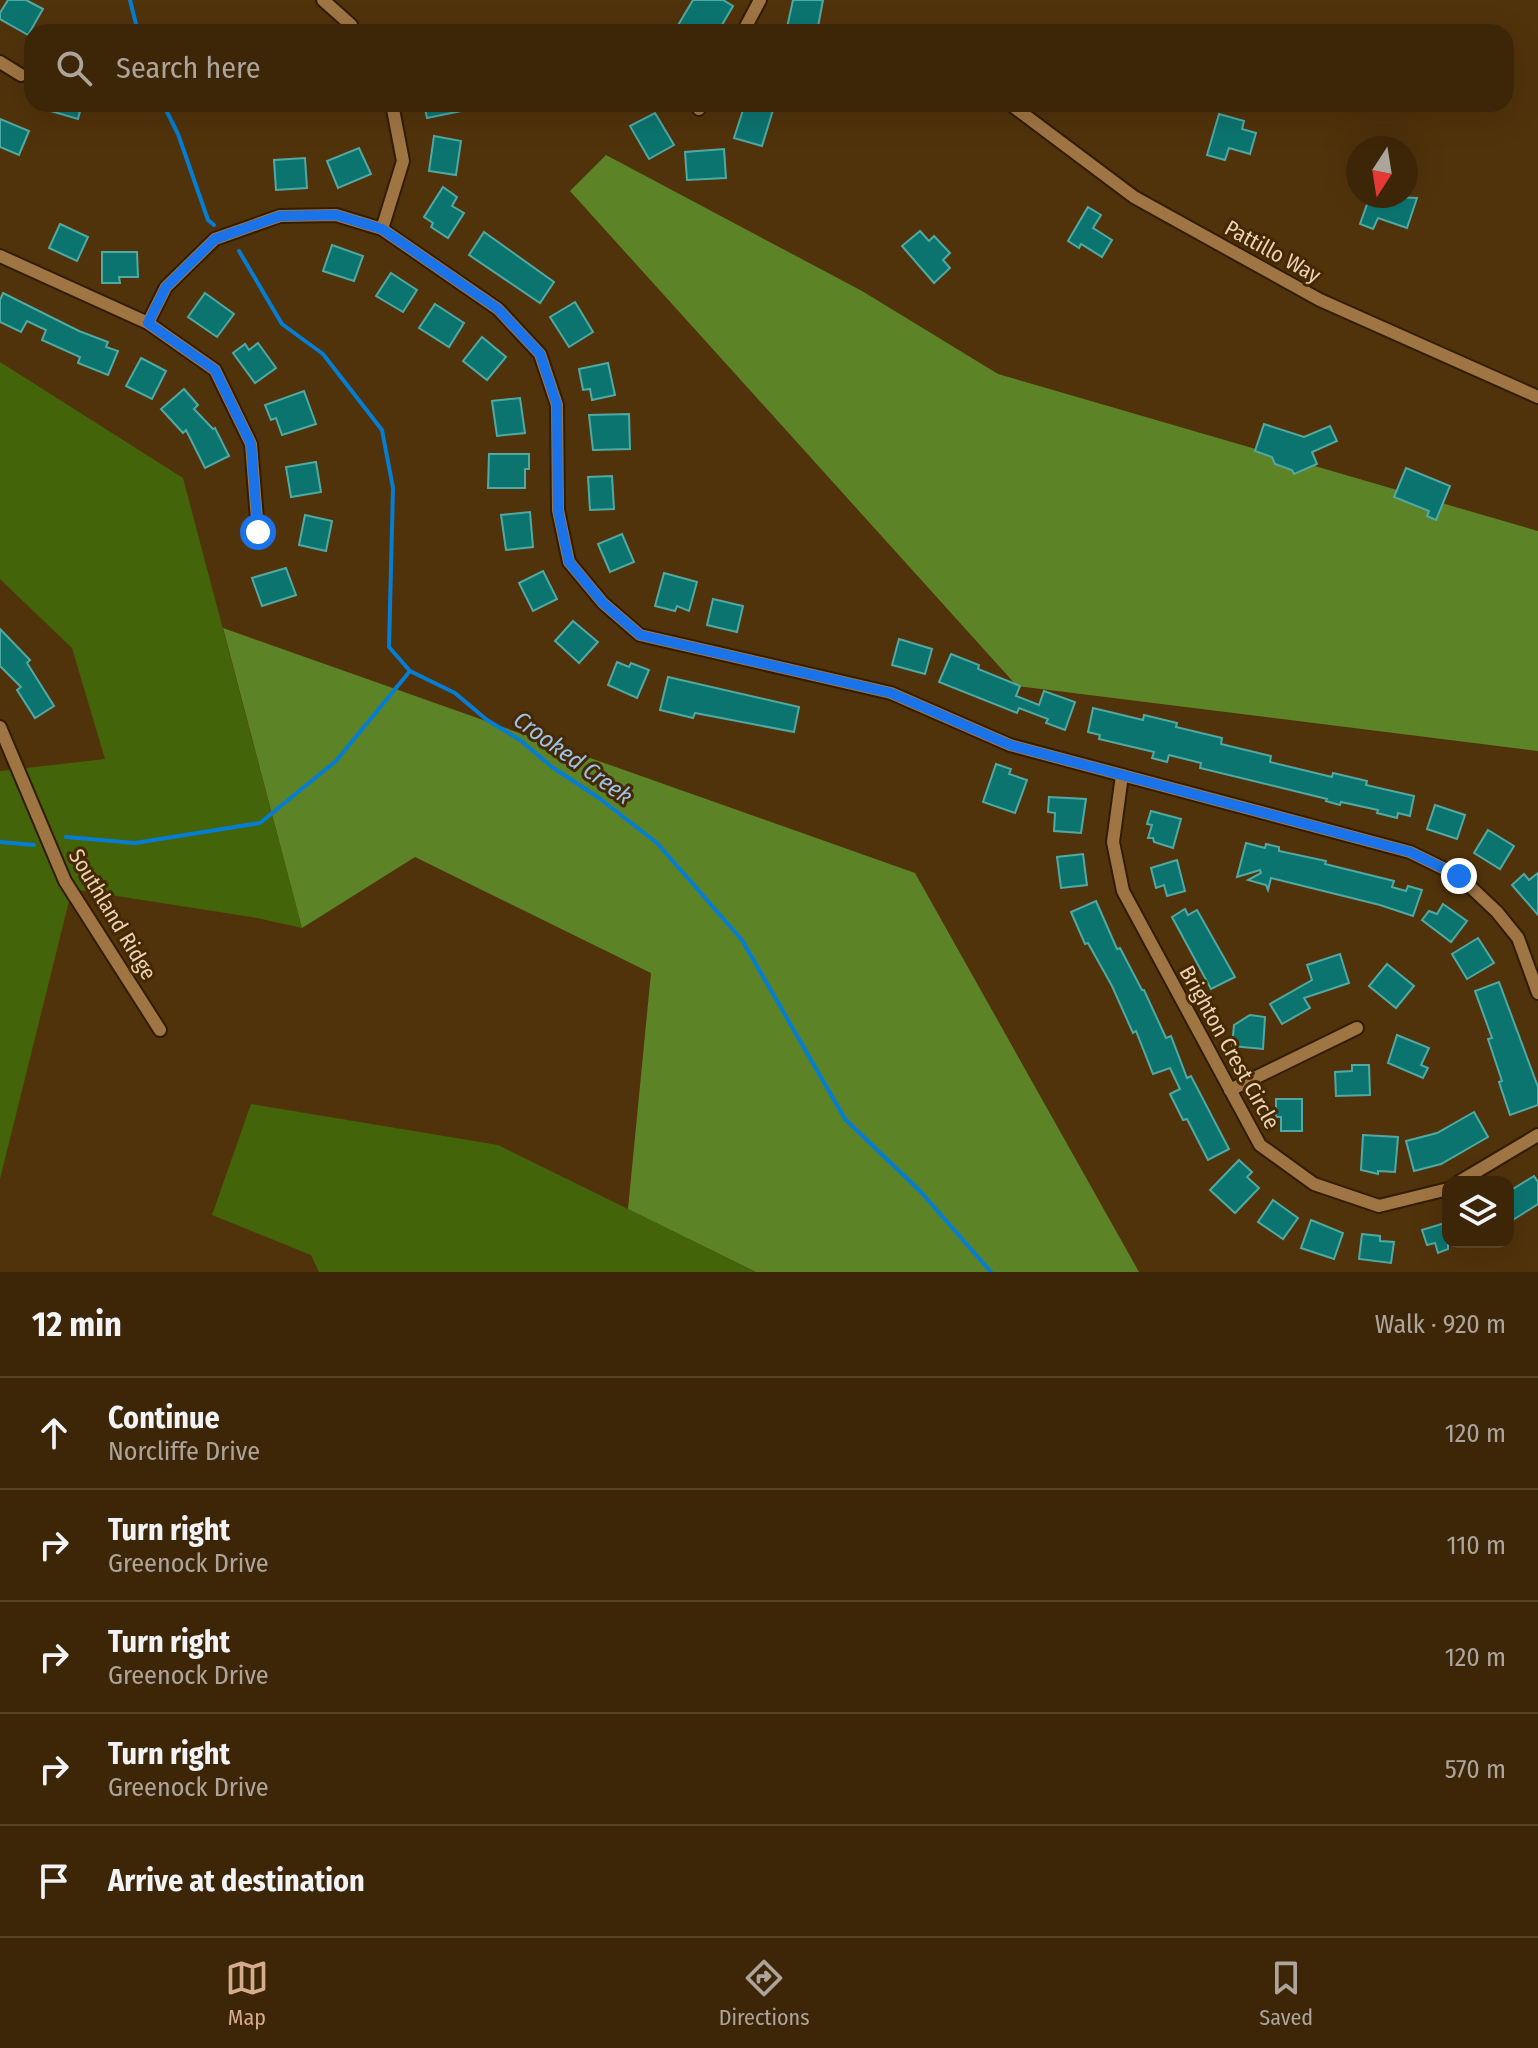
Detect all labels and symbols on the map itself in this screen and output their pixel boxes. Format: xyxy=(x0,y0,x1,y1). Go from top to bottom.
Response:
north arrow xyxy=(1346,136,1418,208)
street label: Pattillo Way xyxy=(1220,214,1326,289)
route start xyxy=(240,514,276,550)
water label: Crooked Creek xyxy=(508,706,638,811)
street label: Southland Ridge xyxy=(63,844,162,985)
route end xyxy=(1441,858,1477,894)
street label: Brighton Crest Circle xyxy=(1173,961,1286,1134)

